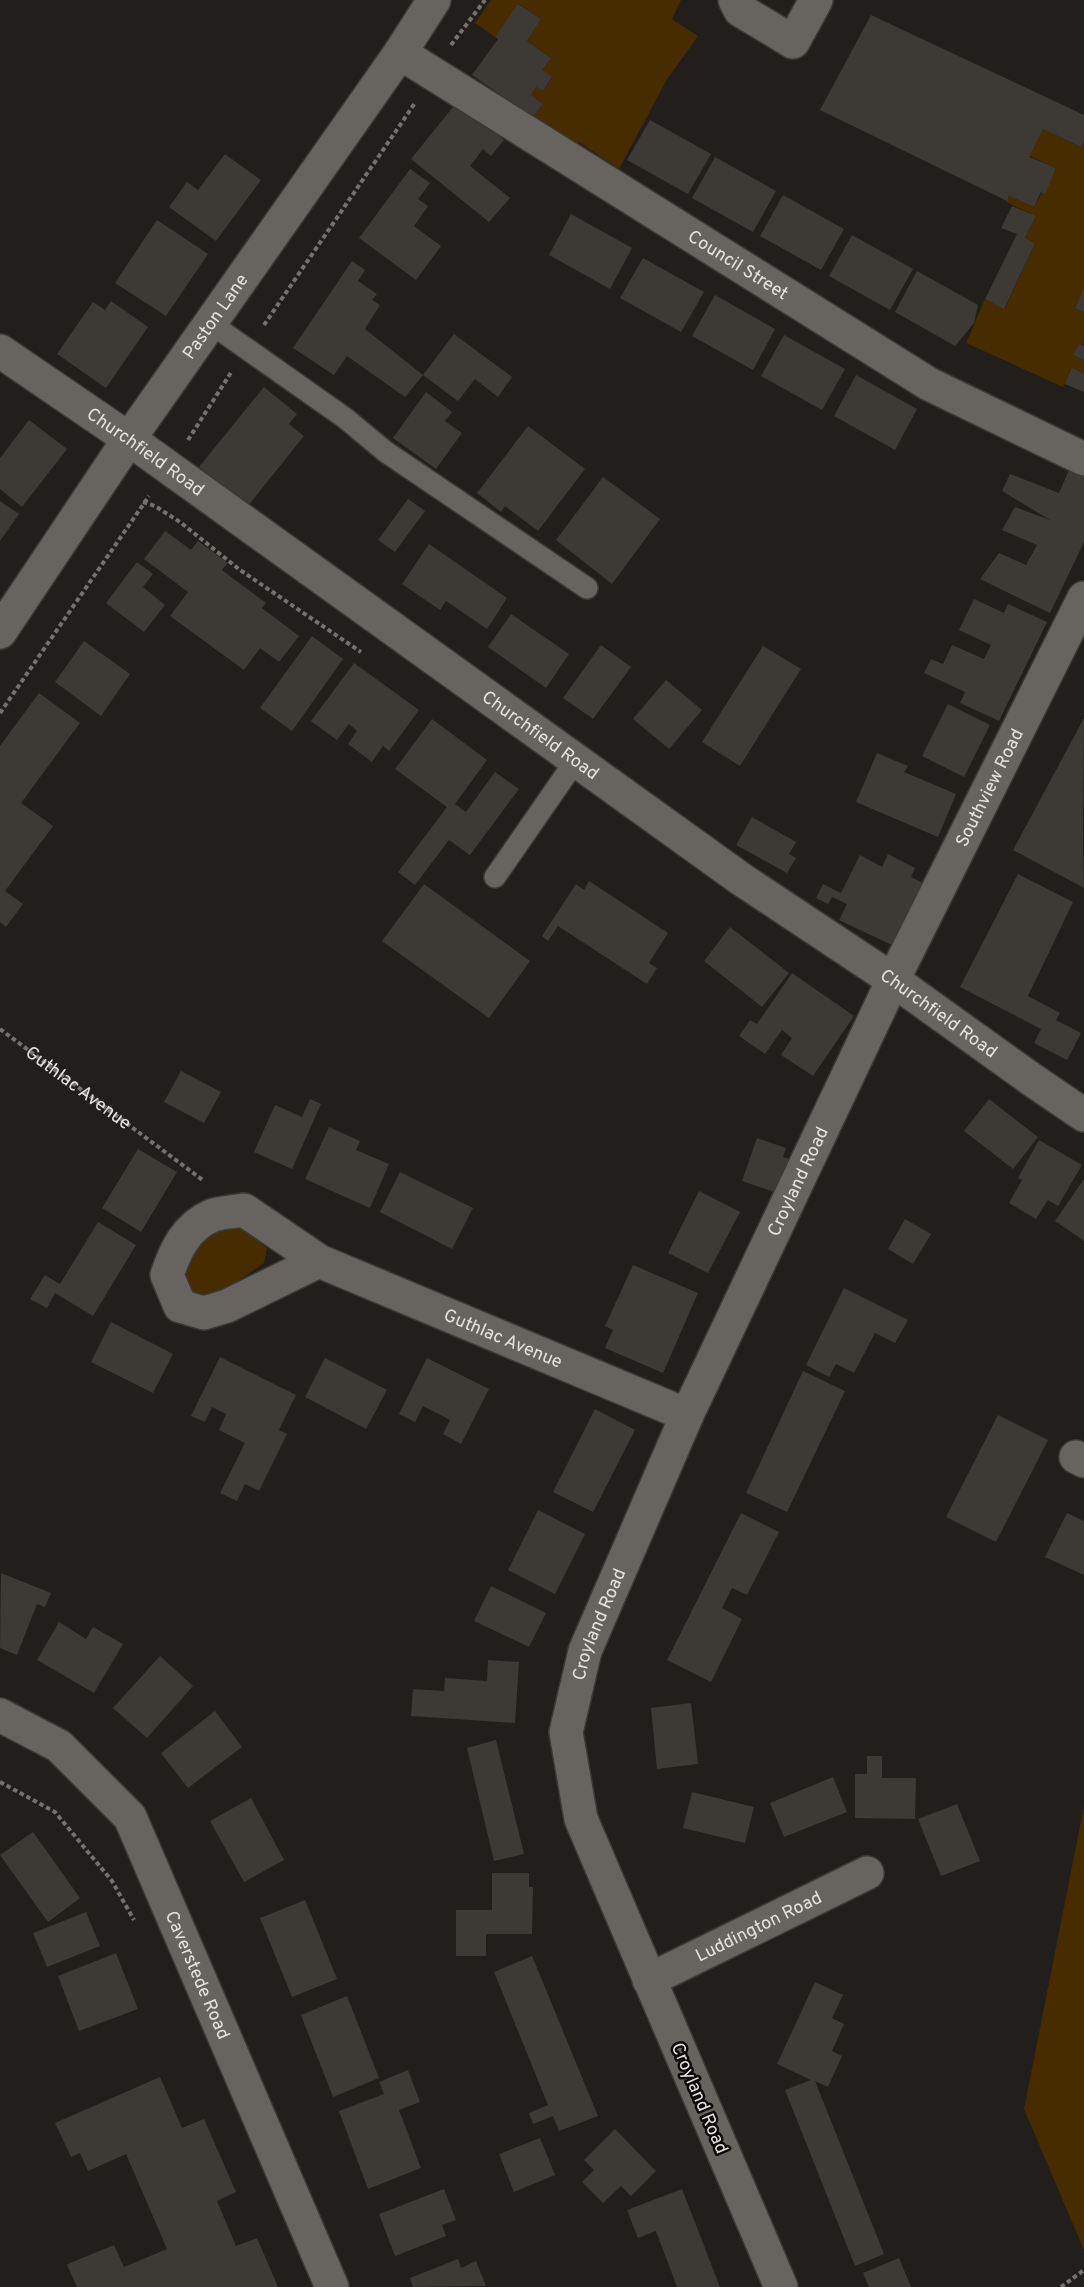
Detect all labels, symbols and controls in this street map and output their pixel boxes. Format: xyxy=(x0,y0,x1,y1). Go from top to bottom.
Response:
street label: Council Street xyxy=(683,226,792,306)
street label: Paston Lane xyxy=(178,270,254,365)
street label: Churchfield Road xyxy=(82,403,208,502)
street label: Churchfield Road xyxy=(477,686,603,786)
street label: Southview Road xyxy=(951,725,1030,851)
street label: Churchfield Road xyxy=(875,965,1001,1064)
street label: Guthlac Avenue xyxy=(20,1042,135,1136)
street label: Croyland Road xyxy=(763,1124,835,1241)
street label: Guthlac Avenue xyxy=(440,1304,565,1374)
street label: Croyland Road xyxy=(568,1565,632,1683)
street label: Luddington Road xyxy=(692,1887,826,1968)
street label: Caverstede Road xyxy=(159,1908,234,2043)
street label: Croyland Road xyxy=(665,2040,732,2158)

